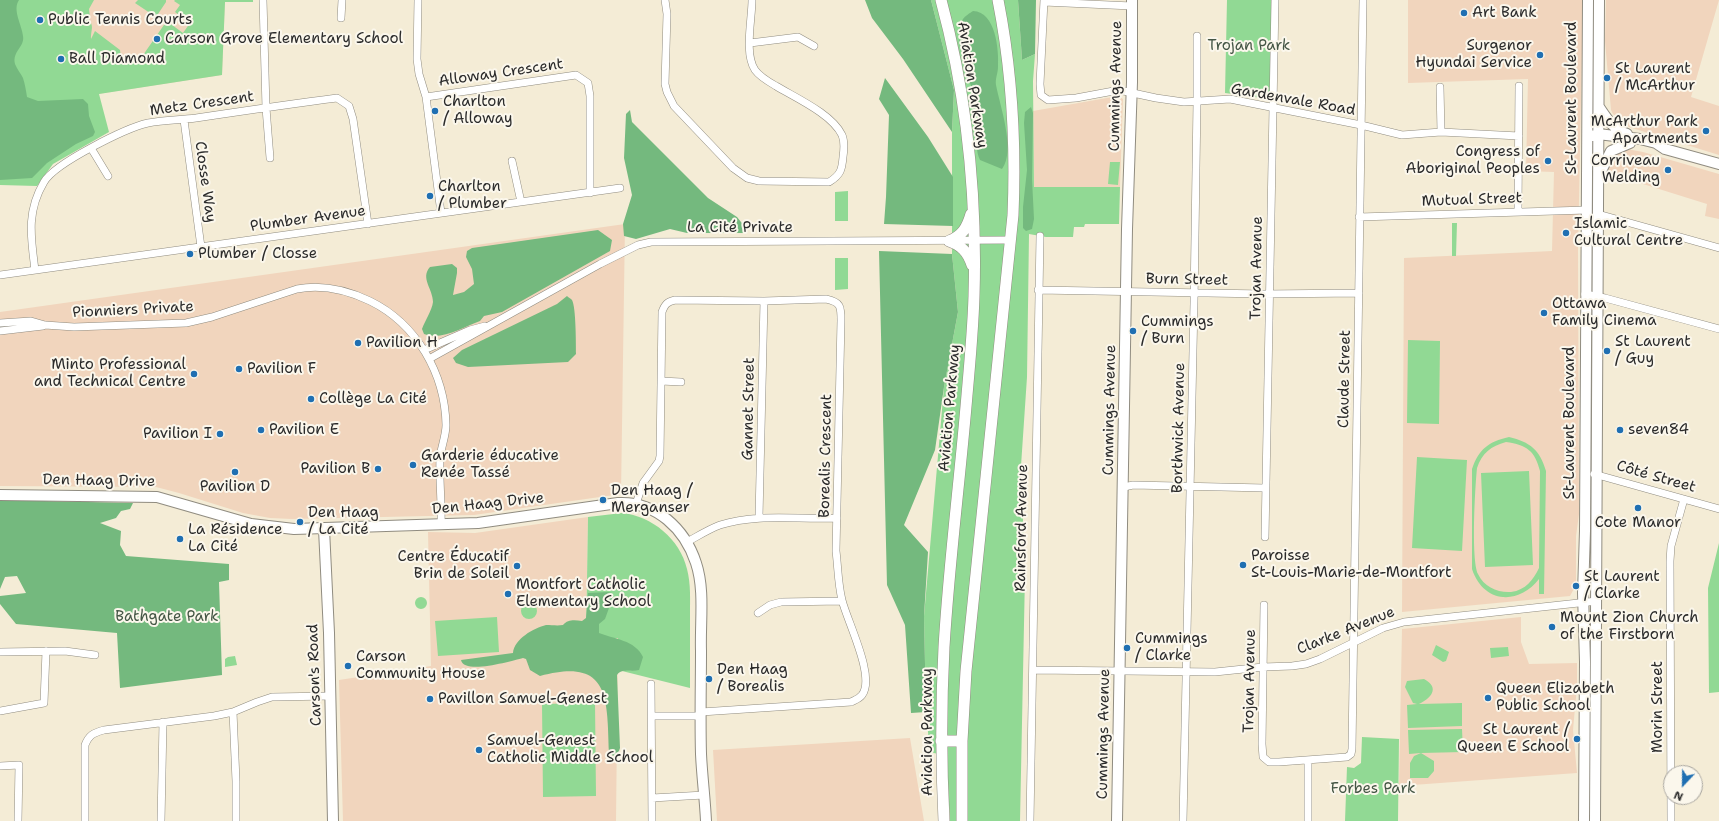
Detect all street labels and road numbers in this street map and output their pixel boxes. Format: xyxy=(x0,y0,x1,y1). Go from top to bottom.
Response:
street label: Aviation Parkway xyxy=(953,20,991,150)
street label: Cummings Avenue xyxy=(1106,20,1126,152)
street label: St-Laurent Boulevard xyxy=(1563,21,1581,175)
street label: Alloway Crescent xyxy=(437,55,565,91)
street label: Gardenvale Road xyxy=(1229,80,1357,120)
street label: Metz Crescent xyxy=(149,88,255,120)
street label: Closse Way xyxy=(190,140,220,224)
street label: Mutual Street xyxy=(1421,189,1523,211)
street label: Plumber Avenue xyxy=(249,202,367,236)
street label: Trojan Avenue xyxy=(1247,216,1267,320)
street label: La Cité Private xyxy=(687,219,793,237)
street label: Burn Street xyxy=(1146,270,1228,290)
street label: Pionniers Private xyxy=(72,298,194,322)
street label: Claude Street xyxy=(1335,330,1355,428)
street label: Aviation Parkway xyxy=(935,344,965,472)
street label: Cummings Avenue xyxy=(1100,344,1120,476)
street label: St-Laurent Boulevard xyxy=(1561,346,1579,500)
street label: Gannet Street xyxy=(739,357,759,461)
street label: Borthwick Avenue xyxy=(1169,363,1189,493)
street label: Borealis Crescent xyxy=(816,394,836,518)
street label: Côté Street xyxy=(1614,457,1698,497)
street label: Rainsford Avenue xyxy=(1012,464,1032,592)
street label: Den Haag Drive xyxy=(43,471,155,491)
street label: Den Haag Drive xyxy=(431,489,545,519)
street label: Clarke Avenue xyxy=(1294,603,1398,659)
street label: Carson's Road xyxy=(304,624,326,726)
street label: Trojan Avenue xyxy=(1240,629,1260,733)
street label: Morin Street xyxy=(1649,661,1667,753)
street label: Aviation Parkway xyxy=(919,668,937,796)
street label: Cummings Avenue xyxy=(1094,668,1114,800)

